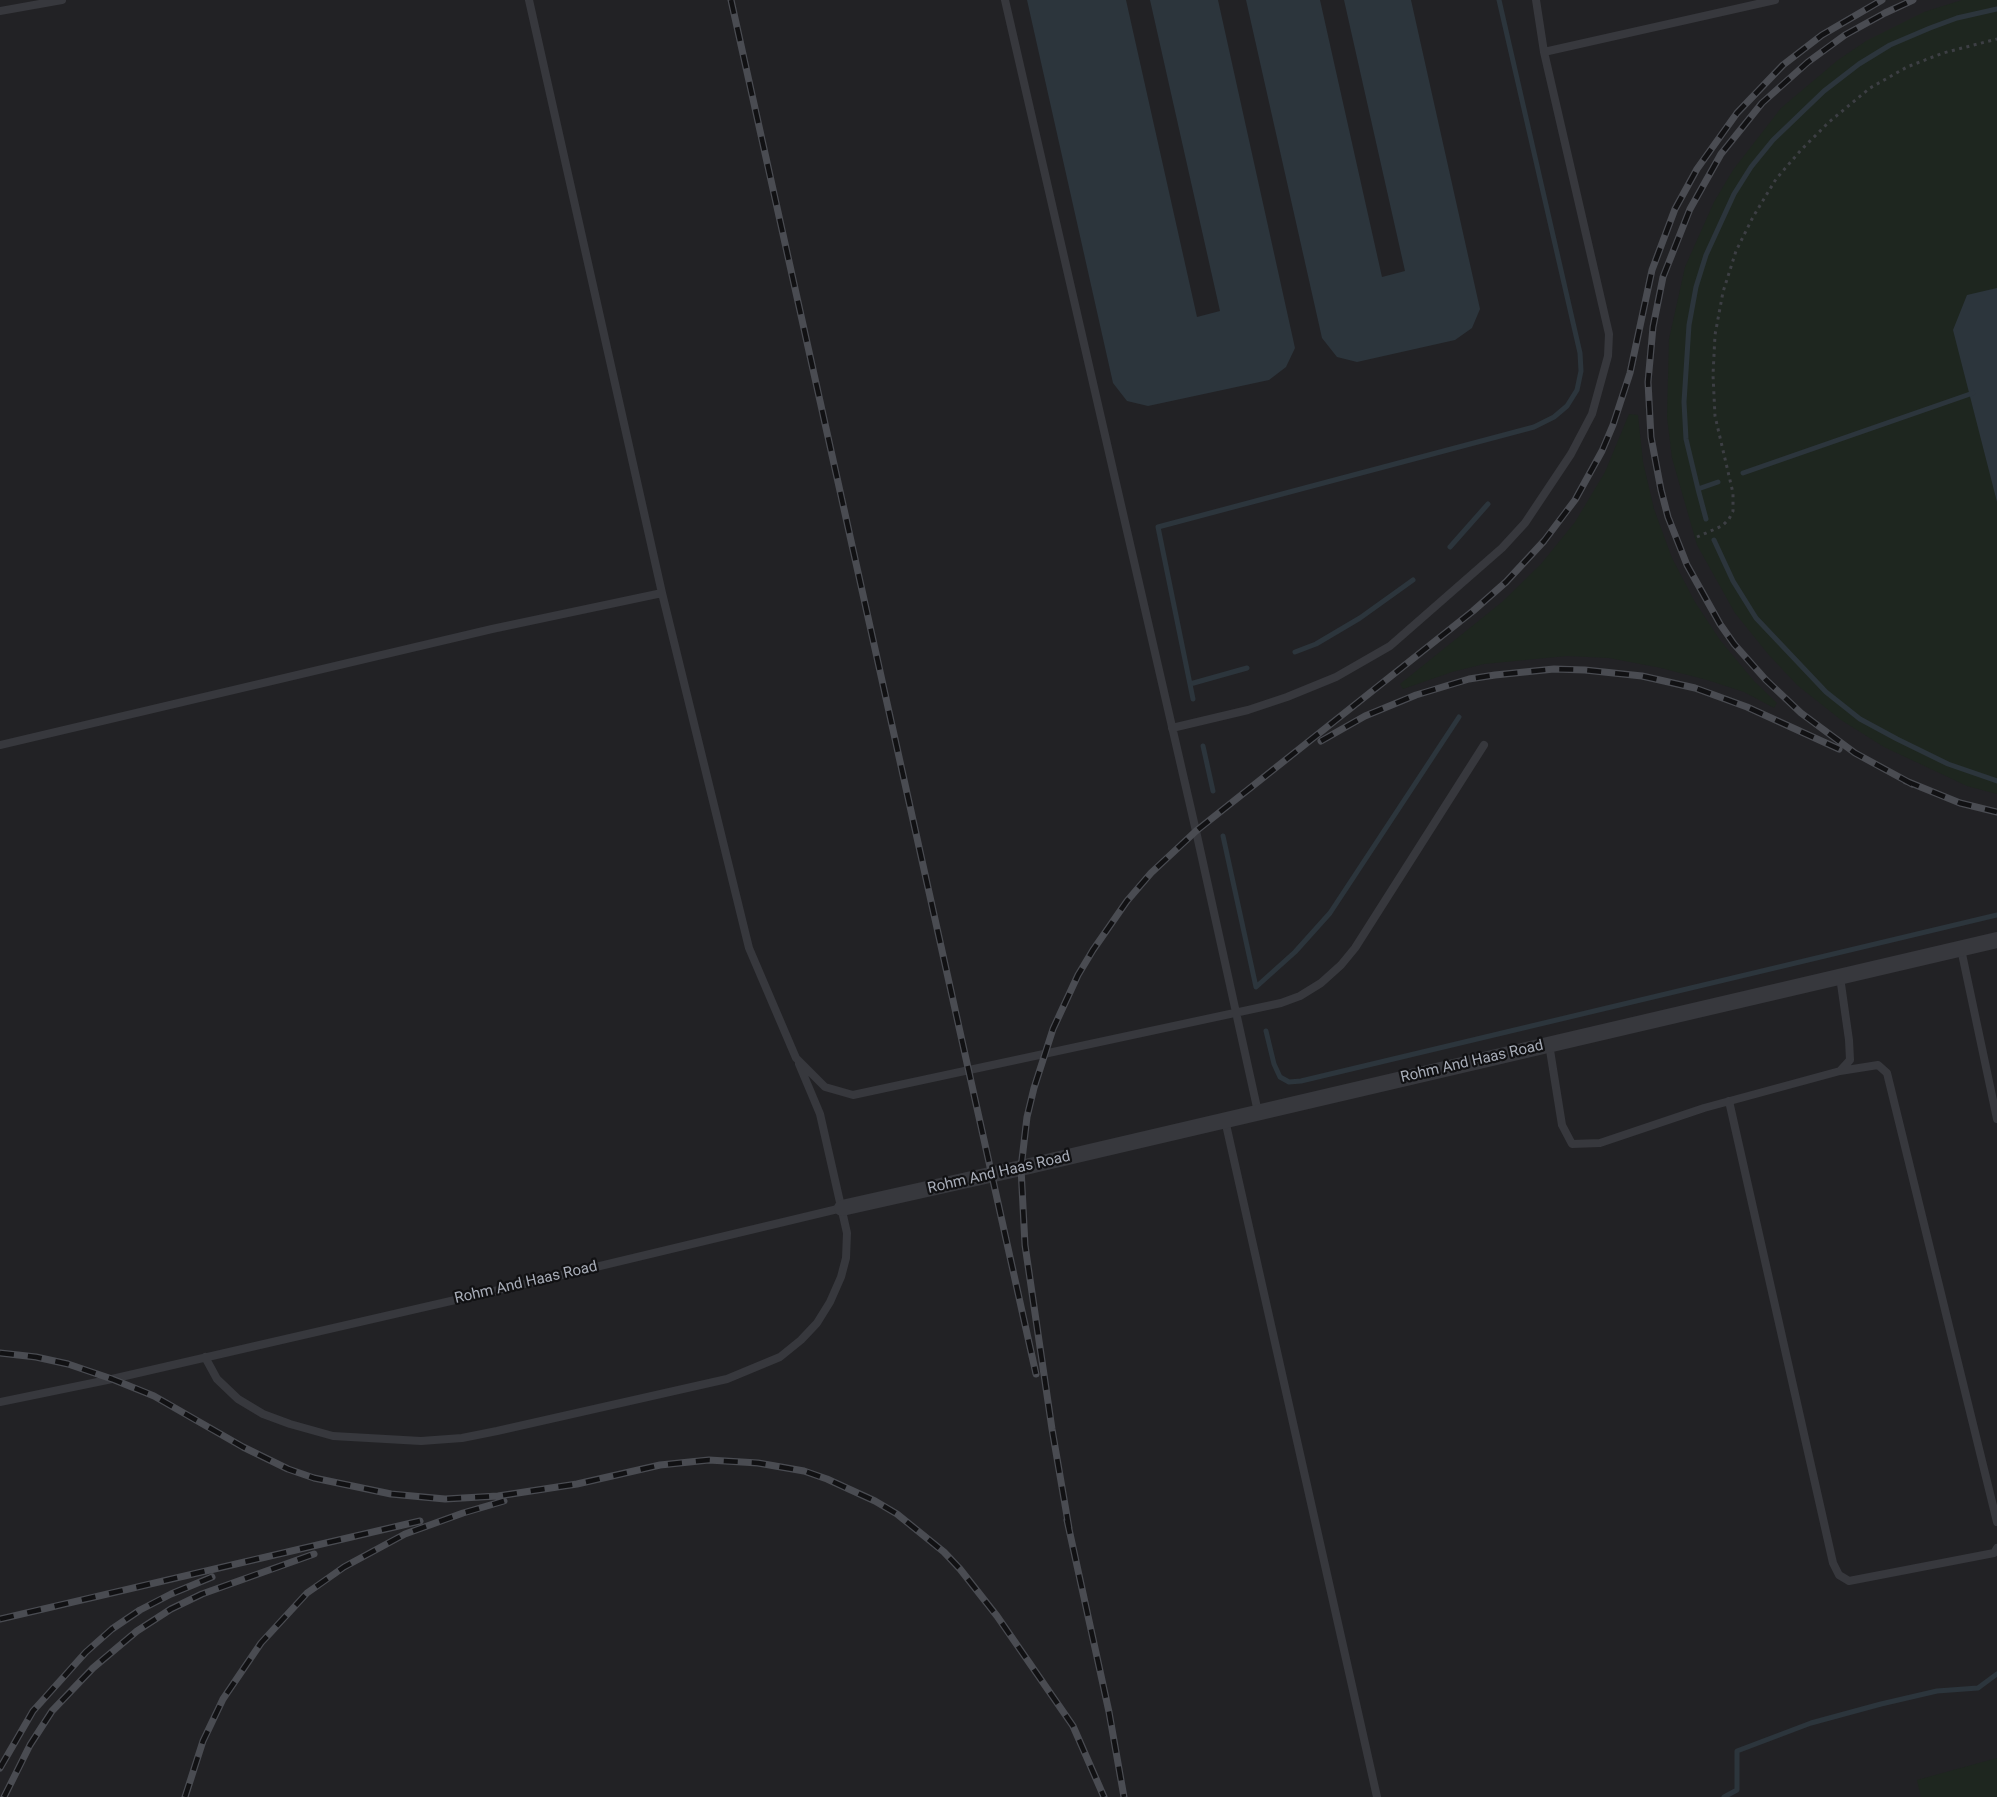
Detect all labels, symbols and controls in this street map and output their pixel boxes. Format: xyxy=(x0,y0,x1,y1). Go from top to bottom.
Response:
street label: Rohm And Haas Road xyxy=(1399,1037,1545,1087)
street label: Rohm And Haas Road xyxy=(926,1148,1072,1198)
street label: Rohm And Haas Road xyxy=(453,1258,599,1308)

